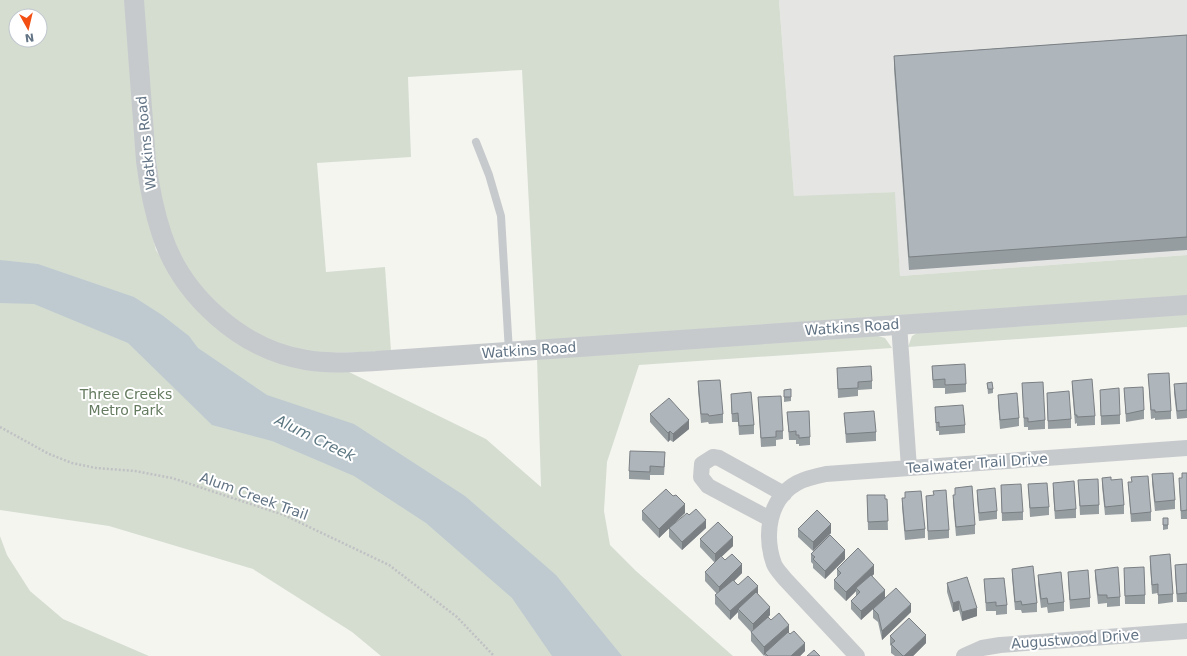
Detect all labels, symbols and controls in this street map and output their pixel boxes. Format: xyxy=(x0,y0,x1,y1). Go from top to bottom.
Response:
north arrow xyxy=(8,8,48,48)
text: N xyxy=(24,30,35,44)
street label: Watkins Road xyxy=(133,95,159,191)
street label: Watkins Road xyxy=(804,316,900,338)
street label: Watkins Road xyxy=(481,339,577,361)
park label: Three Creeks Metro Park xyxy=(79,386,172,418)
water label: Alum Creek xyxy=(271,410,359,466)
street label: Tealwater Trail Drive xyxy=(905,450,1048,476)
street label: Alum Creek Trail xyxy=(198,469,310,523)
street label: Augustwood Drive xyxy=(1010,627,1140,651)

